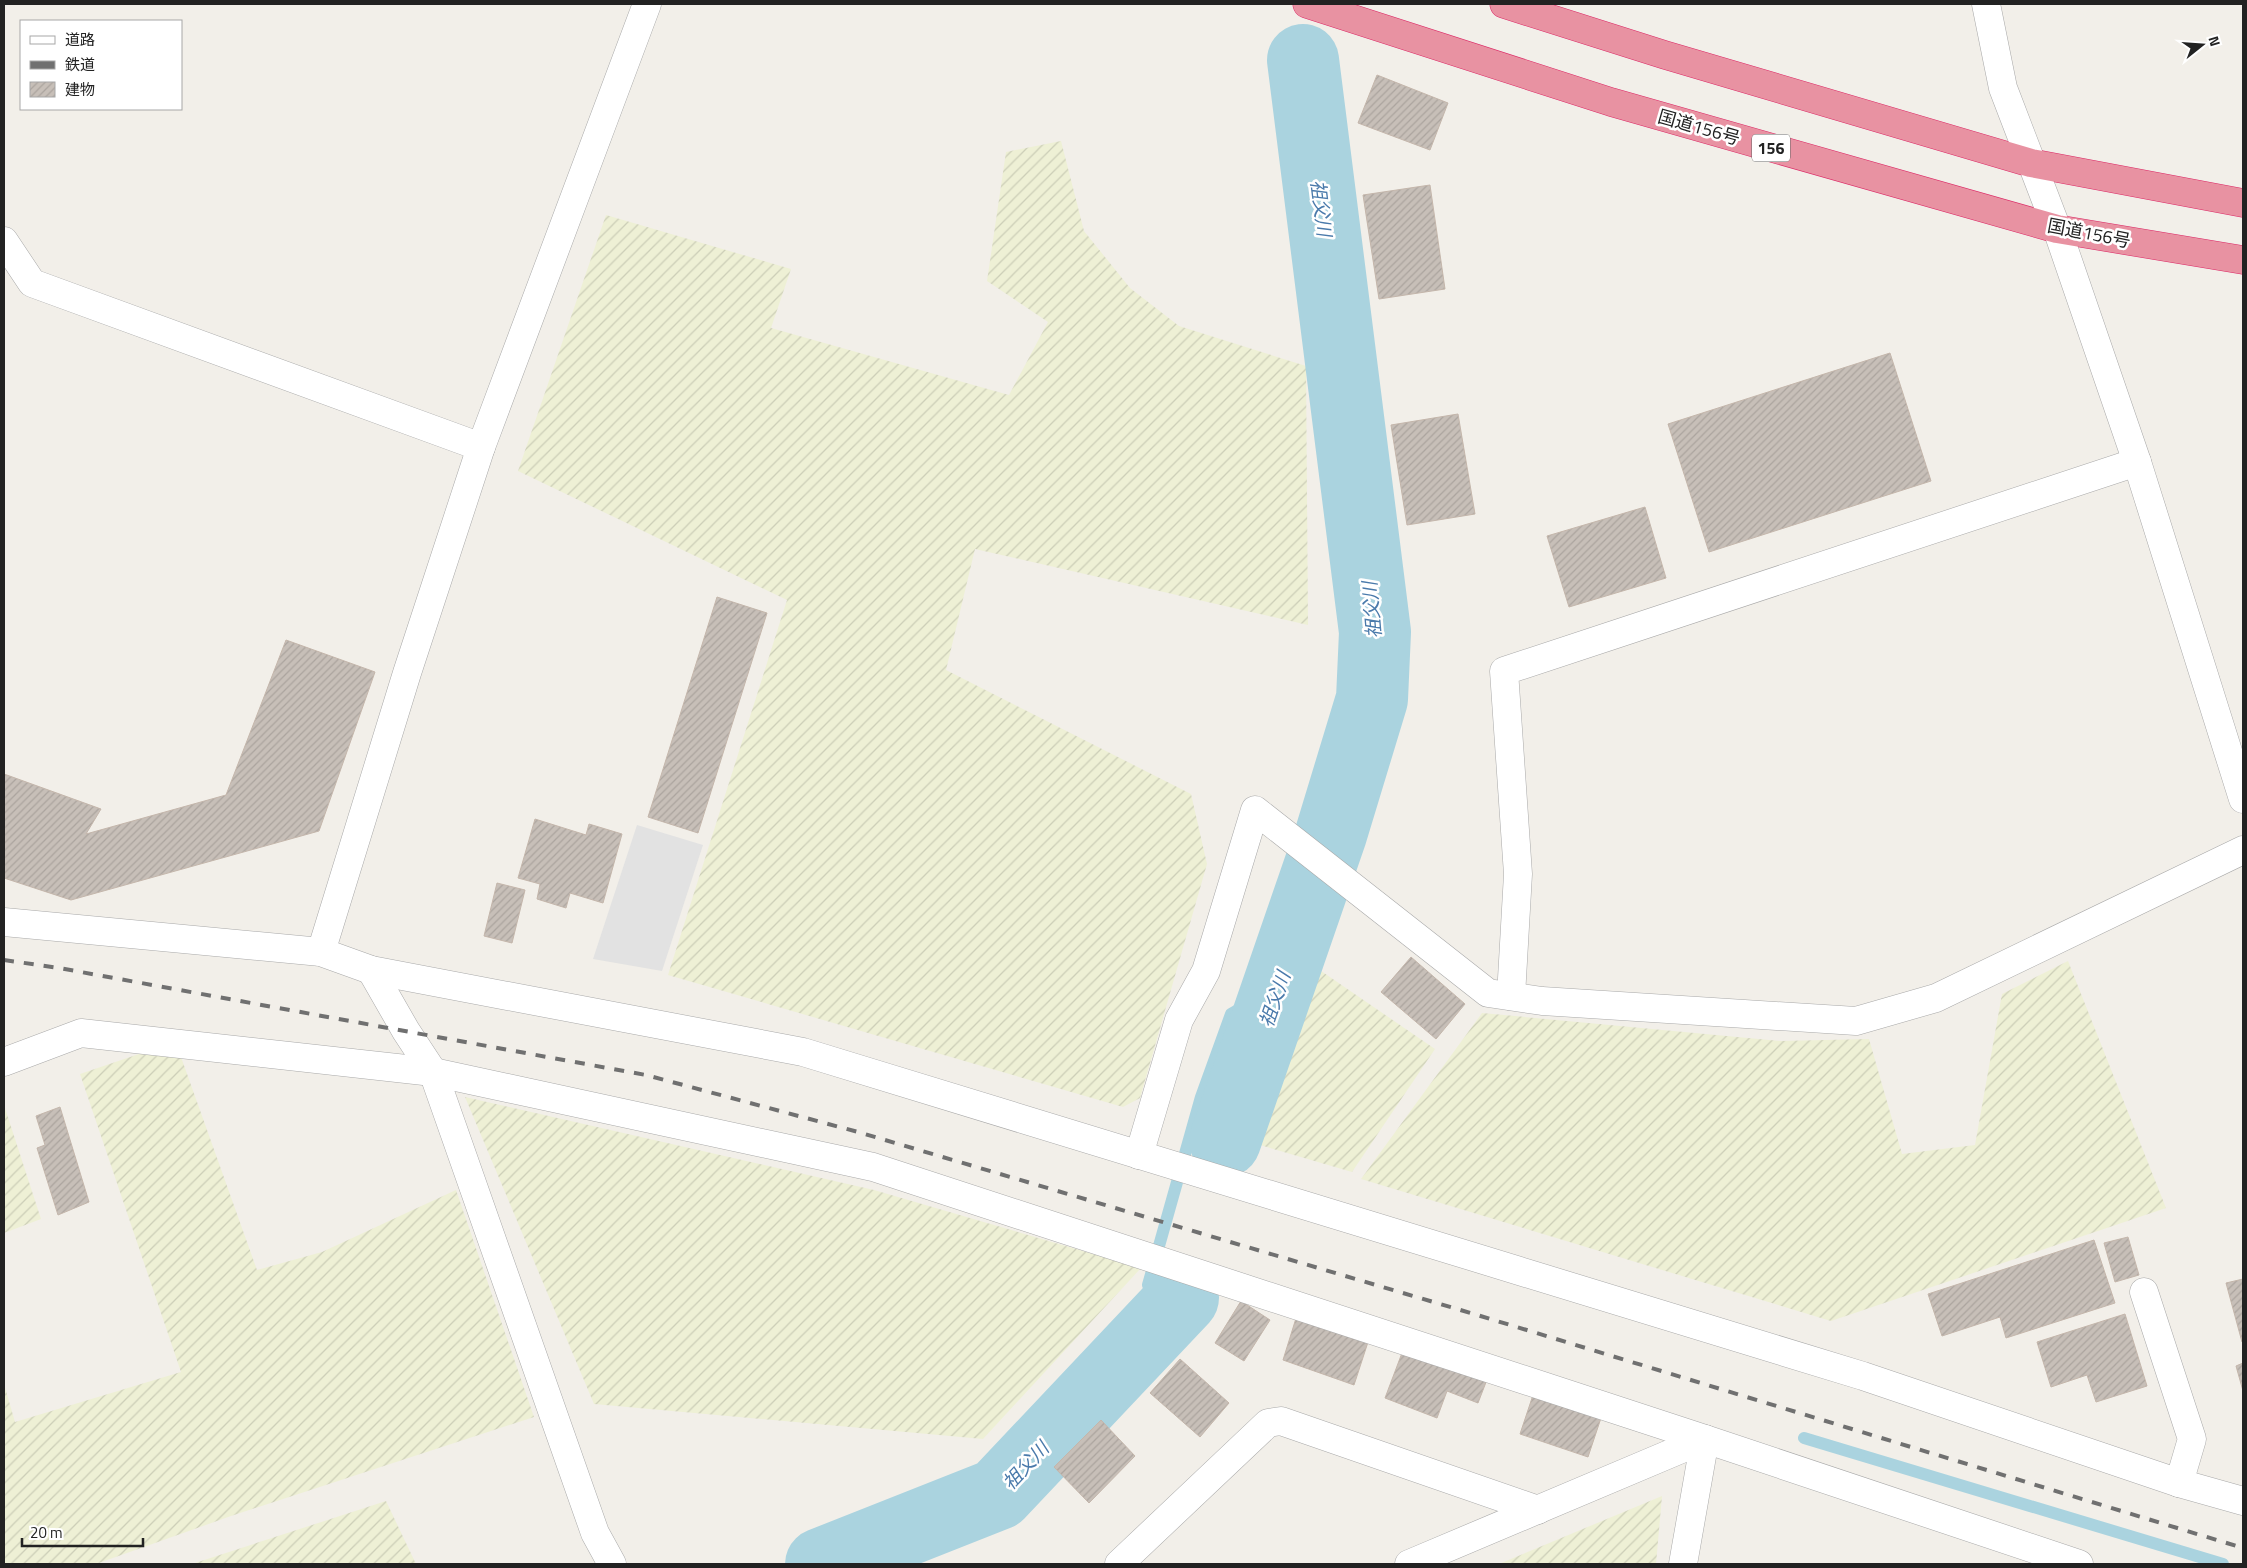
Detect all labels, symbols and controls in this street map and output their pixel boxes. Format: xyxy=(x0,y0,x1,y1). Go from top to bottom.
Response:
legend xyxy=(20,20,182,110)
north arrow xyxy=(2177,20,2227,70)
text: 道路 xyxy=(65,28,95,51)
text: N xyxy=(2203,33,2226,49)
text: 鉄道 xyxy=(65,53,95,76)
text: 建物 xyxy=(65,78,95,101)
street label: 国道156号 xyxy=(1655,102,1743,152)
road number: 156 xyxy=(1752,134,1790,162)
water label: 祖父川 xyxy=(1304,178,1340,240)
street label: 国道156号 xyxy=(2045,212,2133,254)
water label: 祖父川 xyxy=(1354,578,1388,640)
water label: 祖父川 xyxy=(1251,965,1298,1031)
water label: 祖父川 xyxy=(995,1433,1056,1496)
scale bar xyxy=(22,1516,144,1548)
text: 20 m xyxy=(30,1521,63,1544)

